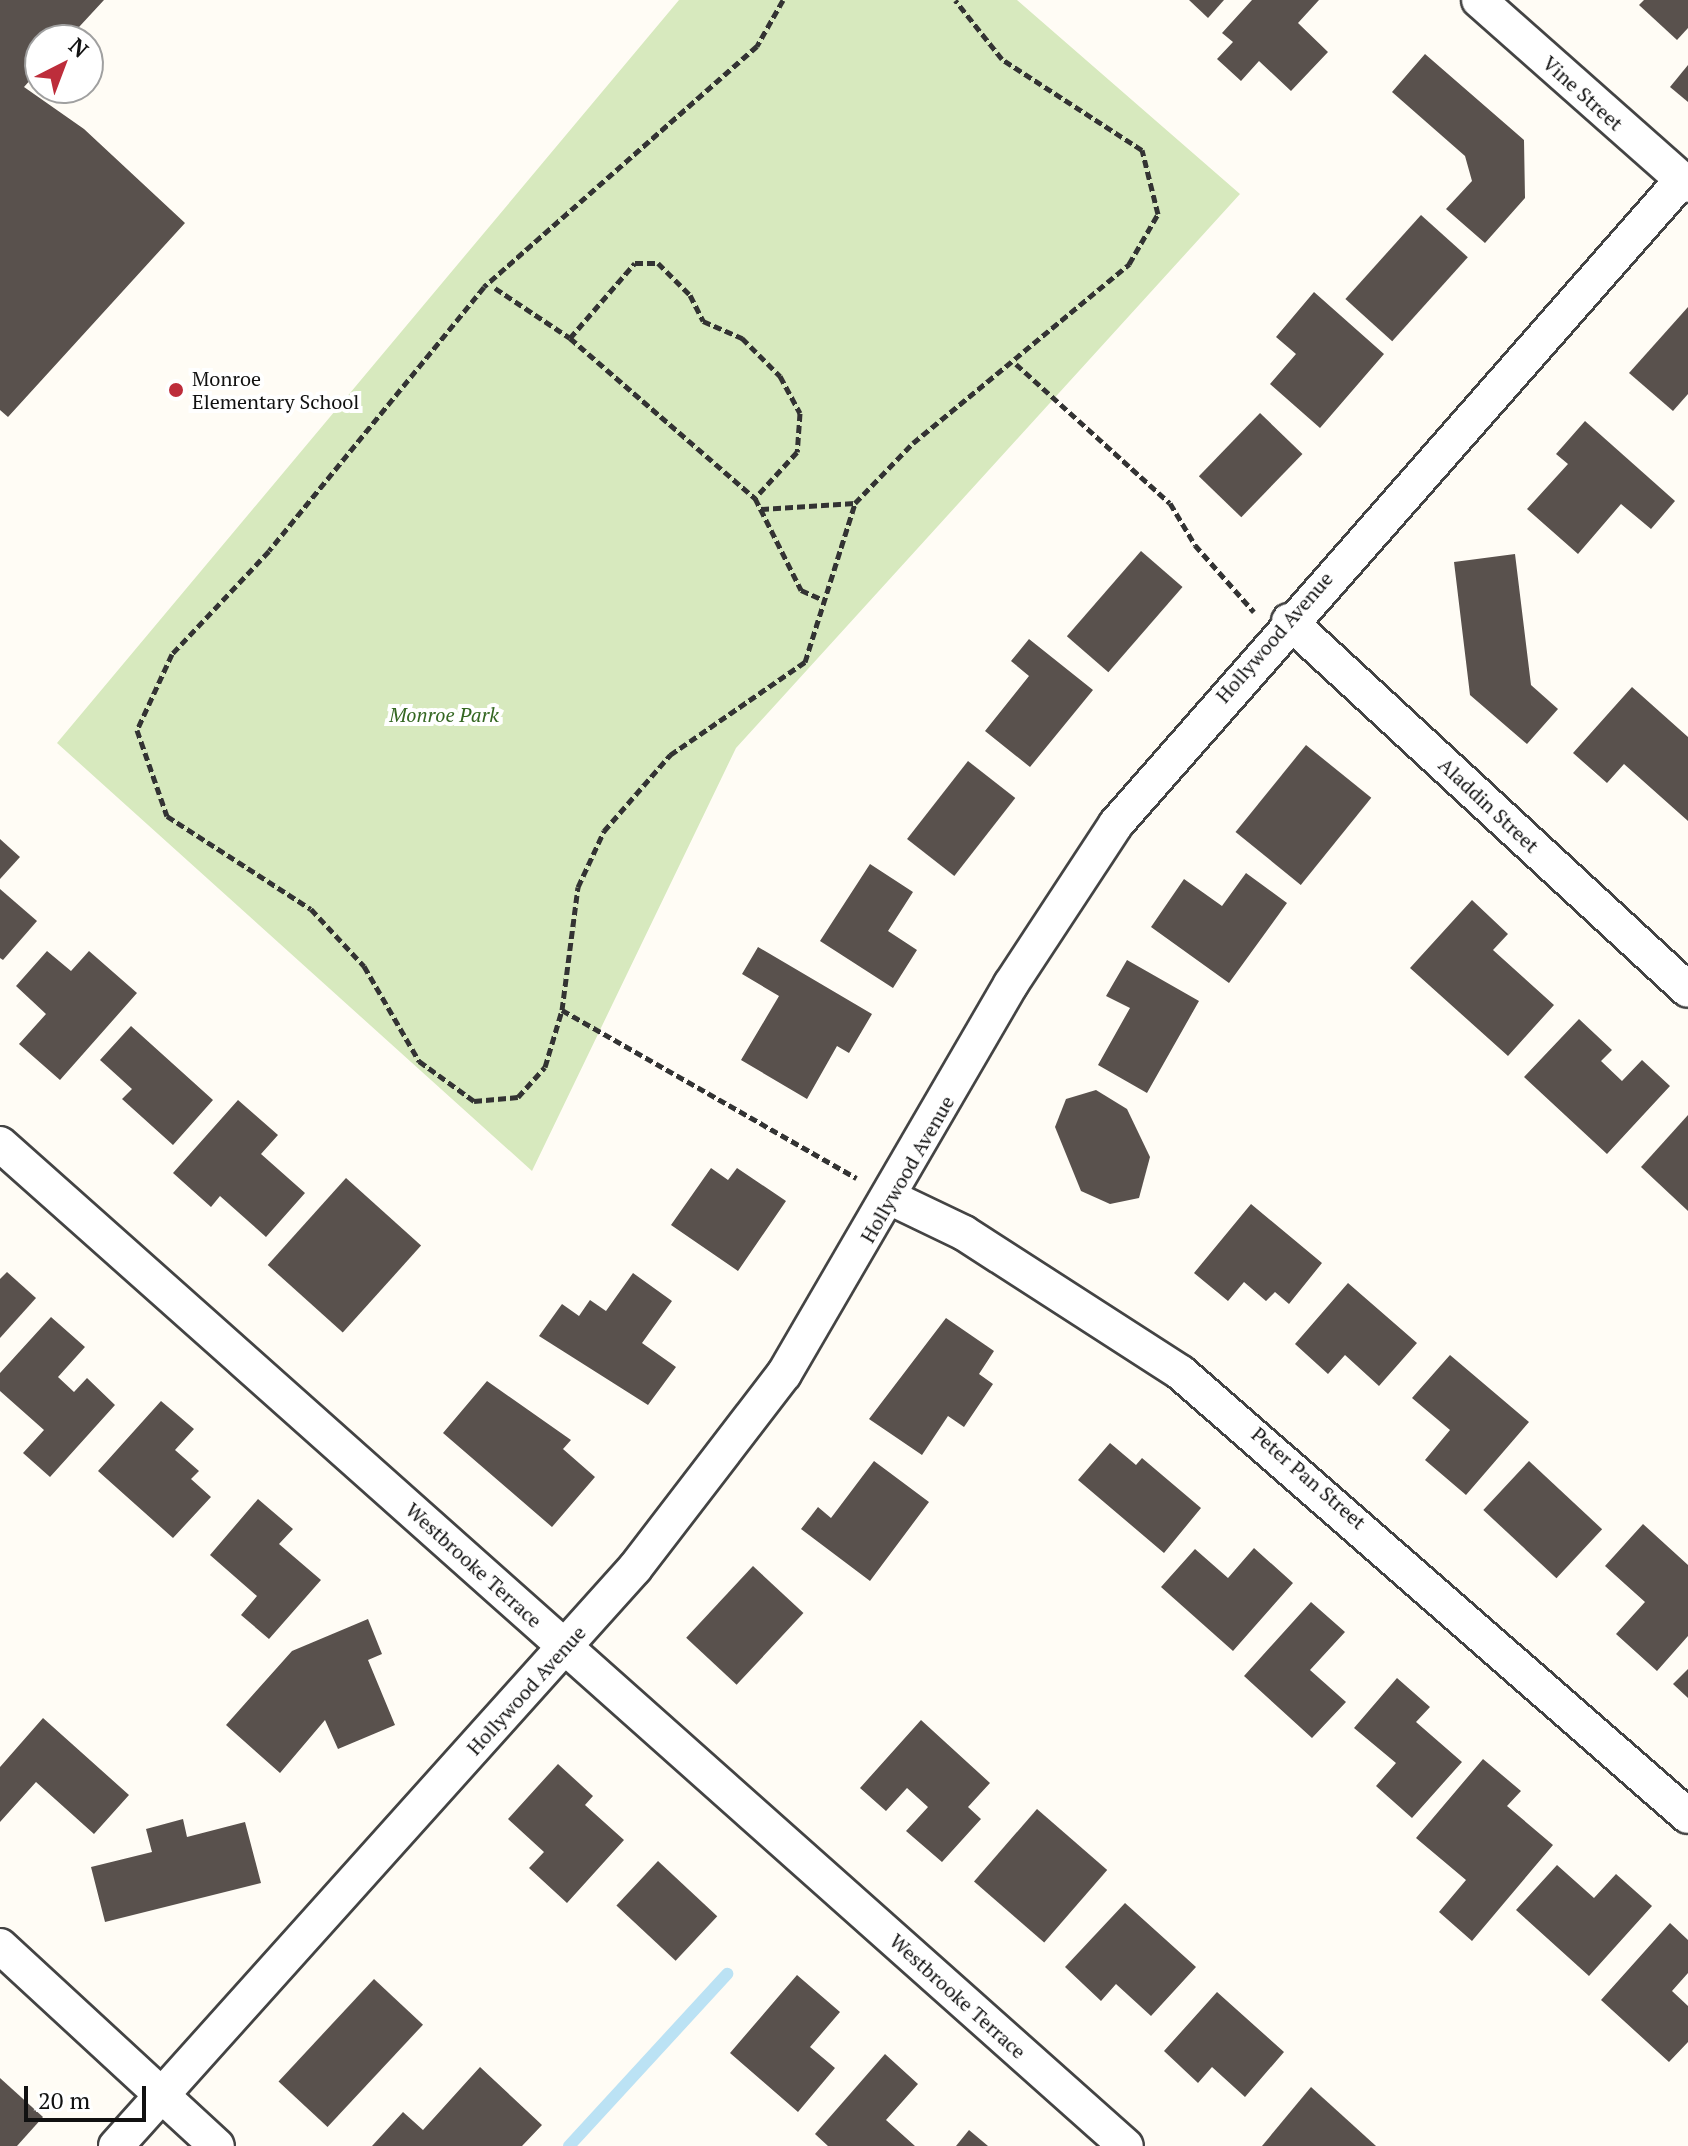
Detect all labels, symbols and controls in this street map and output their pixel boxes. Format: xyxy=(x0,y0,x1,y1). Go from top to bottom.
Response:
north arrow xyxy=(24,24,104,104)
text: N xyxy=(63,31,95,64)
street label: Vine Street xyxy=(1538,51,1628,135)
place label: Monroe Elementary School xyxy=(192,366,359,413)
marker: Monroe Elementary School xyxy=(167,381,185,399)
street label: Hollywood Avenue xyxy=(1210,566,1338,708)
park label: Monroe Park xyxy=(389,702,499,726)
street label: Aladdin Street xyxy=(1434,753,1544,857)
street label: Hollywood Avenue xyxy=(855,1091,959,1247)
street label: Peter Pan Street xyxy=(1247,1422,1371,1534)
street label: Westbrooke Terrace xyxy=(401,1498,547,1632)
street label: Hollywood Avenue xyxy=(461,1620,591,1760)
street label: Westbrooke Terrace xyxy=(885,1929,1031,2063)
scale bar xyxy=(28,2070,150,2120)
text: 20 m xyxy=(38,2084,90,2116)

